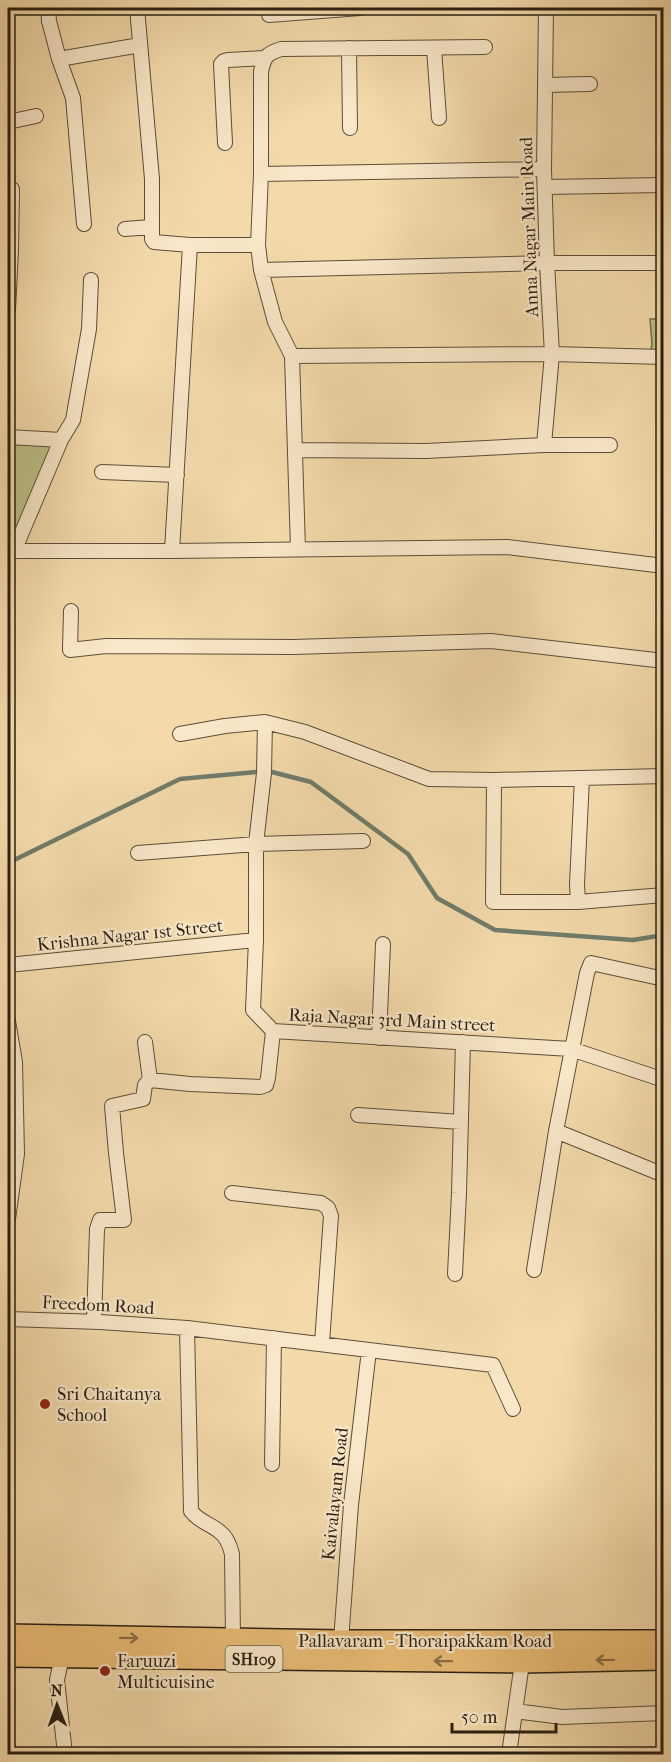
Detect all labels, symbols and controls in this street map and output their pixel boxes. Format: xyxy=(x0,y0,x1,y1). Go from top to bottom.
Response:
street label: Anna Nagar Main Road xyxy=(516,136,543,318)
street label: Krishna Nagar 1st Street xyxy=(36,915,225,956)
street label: Raja Nagar 3rd Main street xyxy=(288,1005,497,1036)
street label: Freedom Road xyxy=(41,1292,155,1319)
place label: Sri Chaitanya School xyxy=(57,1384,162,1426)
marker: Sri Chaitanya School xyxy=(38,1397,52,1411)
street label: Kaivalayam Road xyxy=(318,1426,353,1561)
street label: Pallavaram - Thoraipakkam Road xyxy=(298,1631,552,1652)
one-way arrow xyxy=(118,1632,138,1644)
road number: SH109 xyxy=(226,1646,282,1672)
place label: Faruuzi Multicuisine xyxy=(117,1651,215,1693)
one-way arrow xyxy=(433,1655,453,1667)
one-way arrow xyxy=(596,1655,616,1666)
marker: Faruuzi Multicuisine xyxy=(98,1664,112,1678)
north arrow xyxy=(27,1675,87,1735)
text: N xyxy=(51,1681,64,1700)
scale bar xyxy=(452,1696,556,1734)
text: 50 m xyxy=(461,1707,498,1728)

